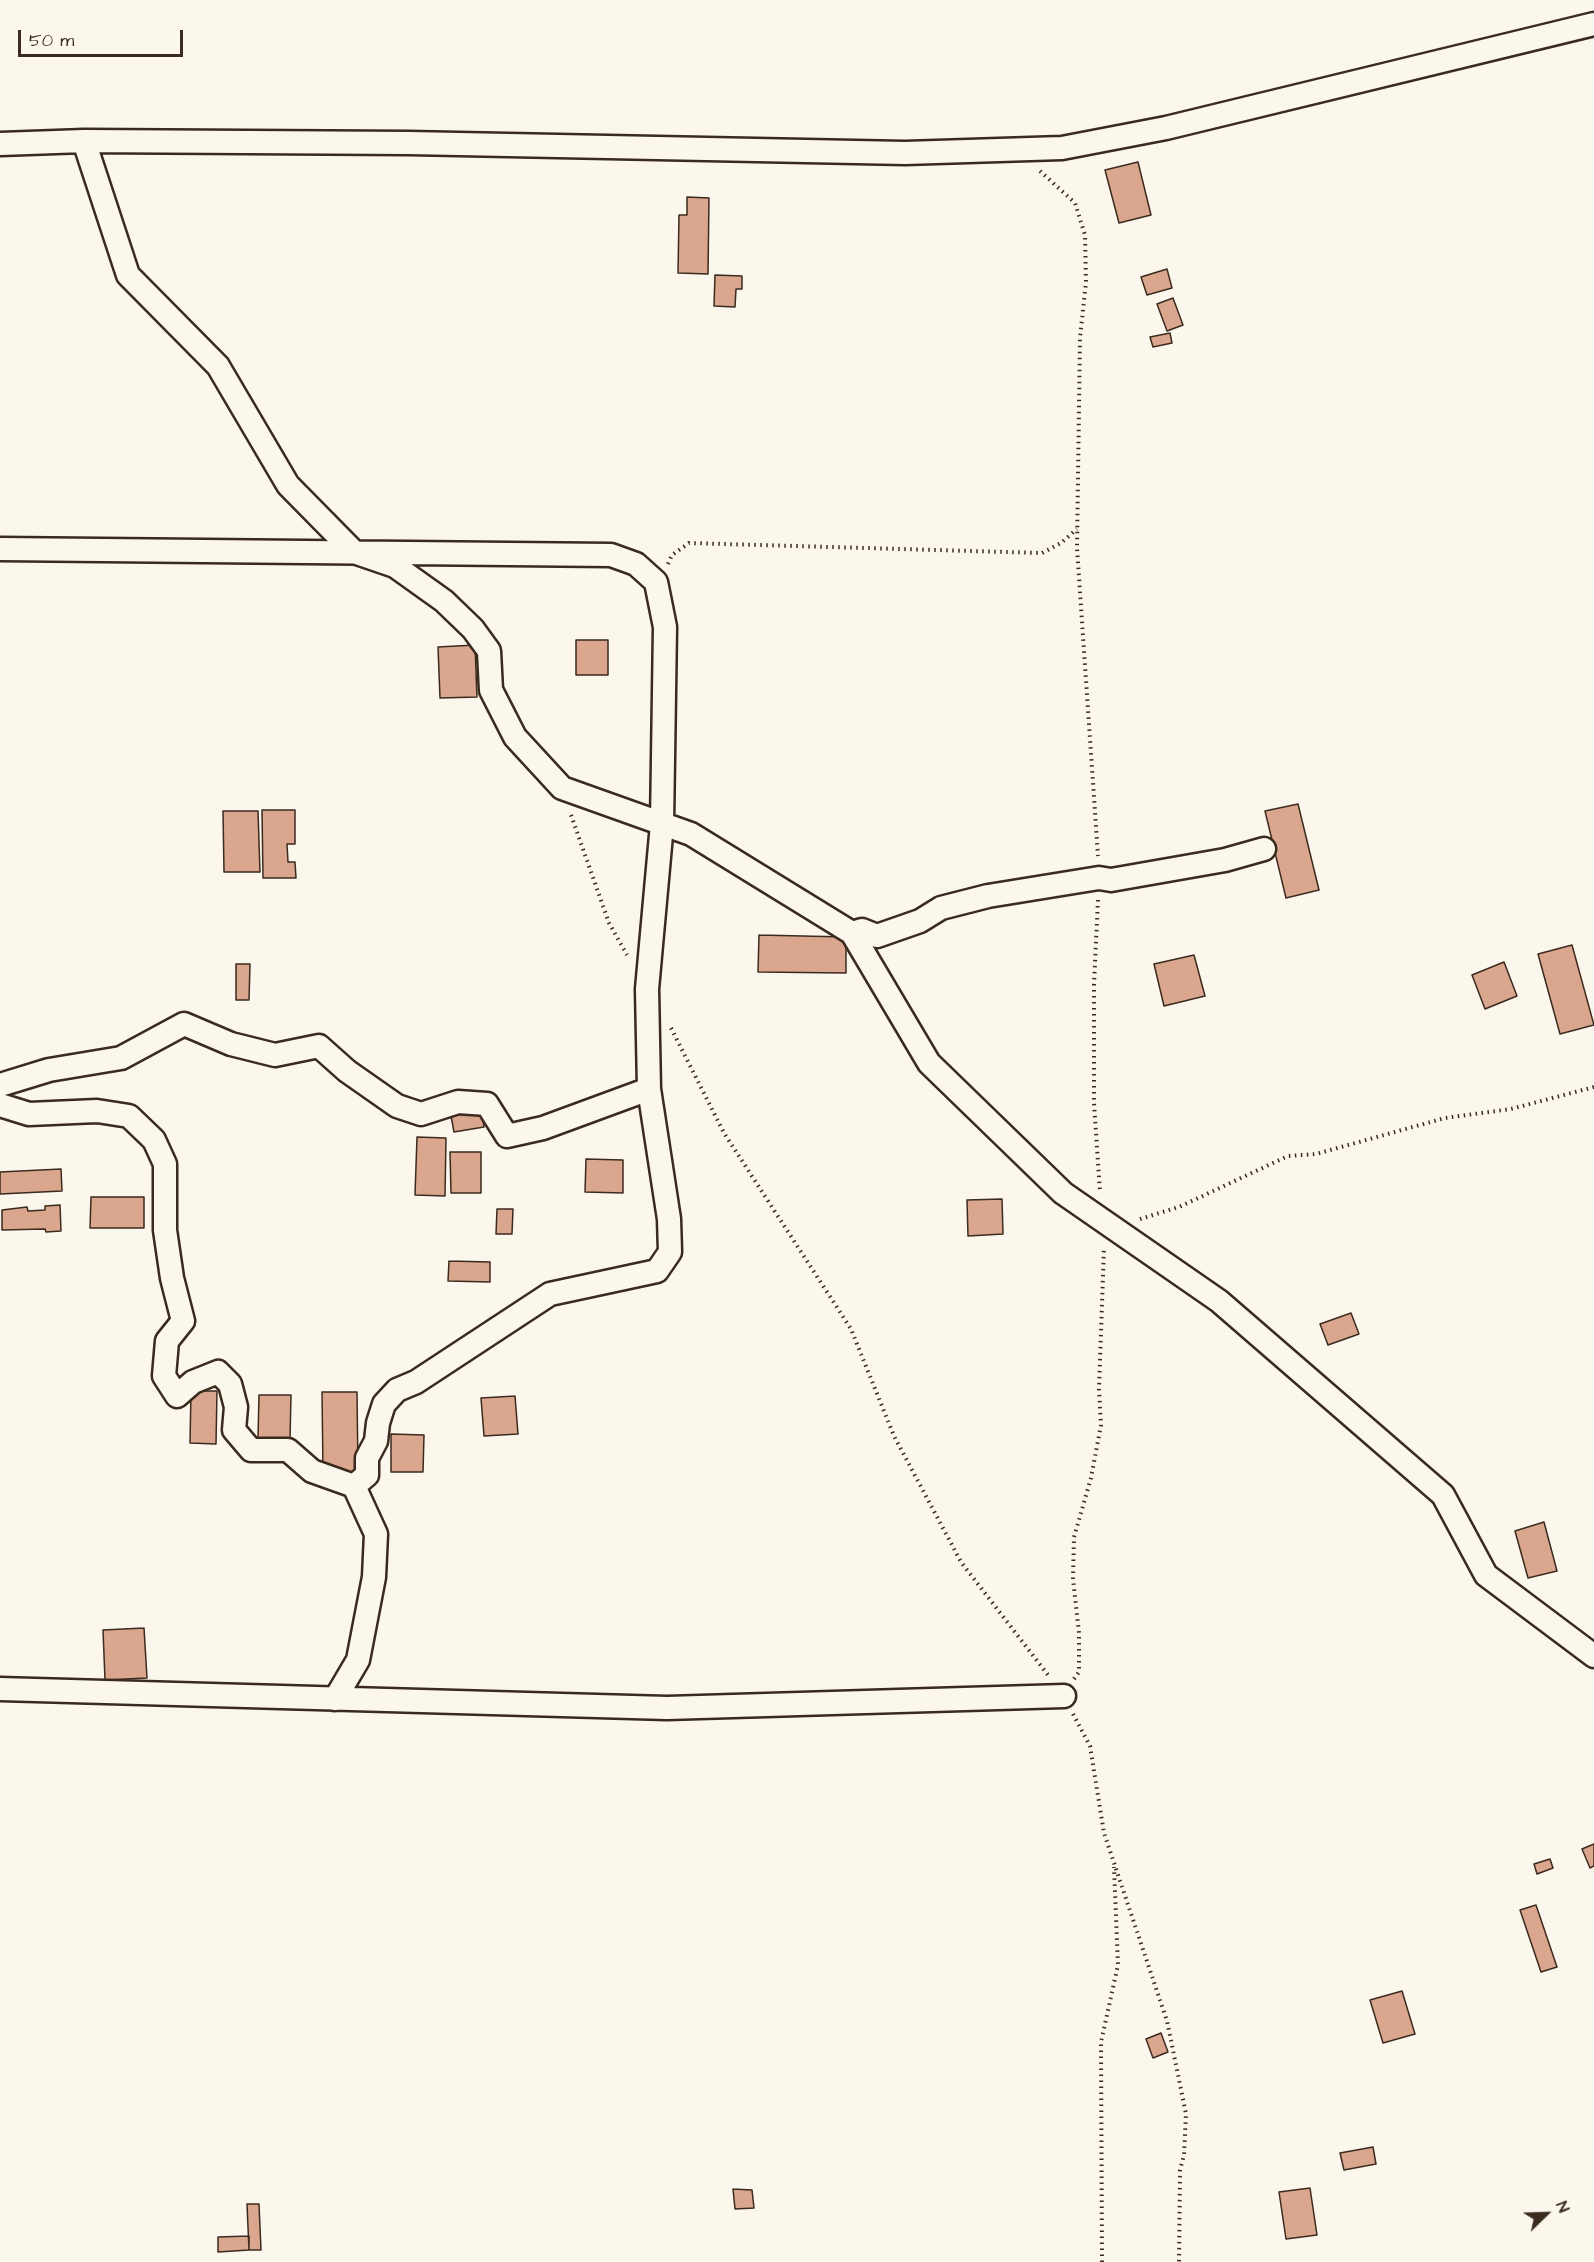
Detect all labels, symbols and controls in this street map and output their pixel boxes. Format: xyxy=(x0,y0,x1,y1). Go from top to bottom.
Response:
scale bar xyxy=(21,18,186,56)
text: 50 m xyxy=(29,28,74,53)
north arrow xyxy=(1516,2184,1576,2244)
text: N xyxy=(1550,2198,1575,2216)

